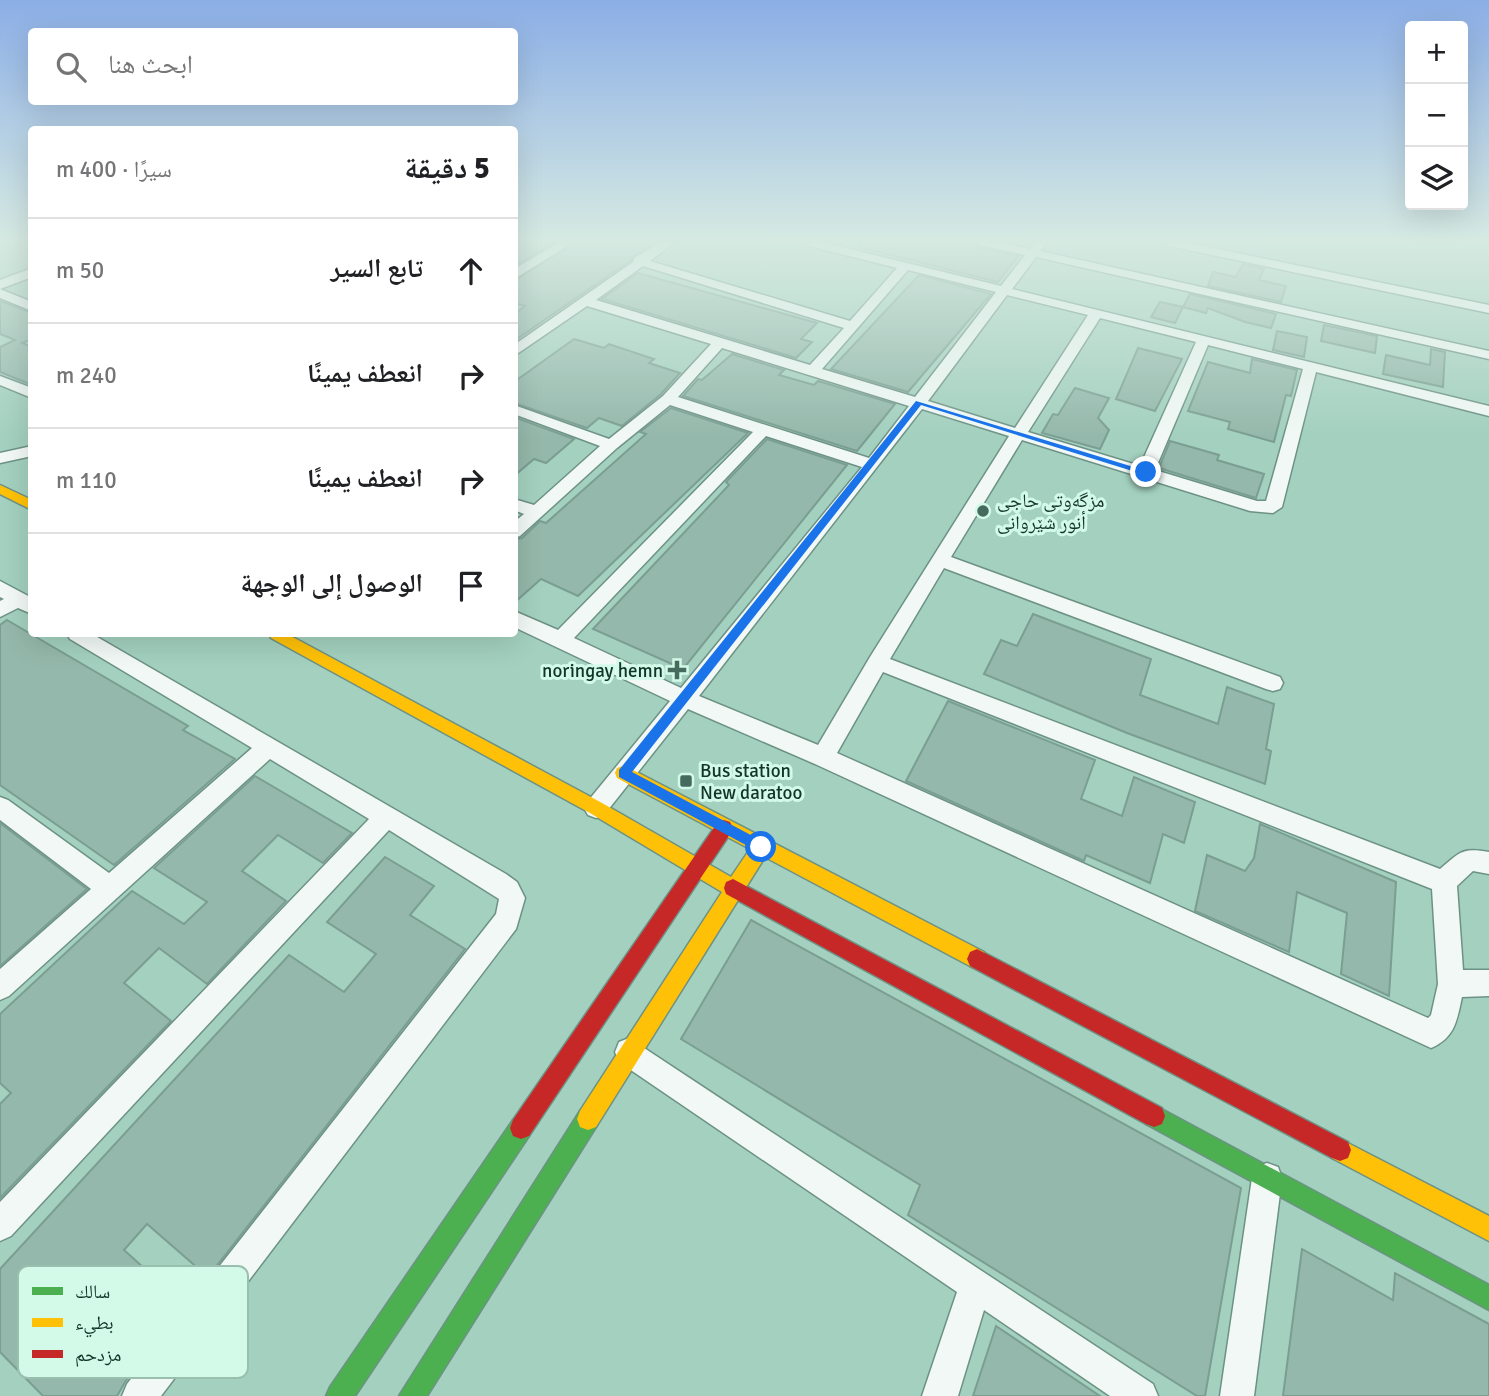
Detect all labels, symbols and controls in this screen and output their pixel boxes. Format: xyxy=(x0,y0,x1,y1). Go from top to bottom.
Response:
map controls xyxy=(1405,21,1468,210)
button: + xyxy=(1405,21,1468,84)
search box xyxy=(28,28,518,105)
icon: search xyxy=(52,48,90,86)
text: ابحث هنا xyxy=(108,49,193,81)
button: − xyxy=(1405,84,1468,147)
button: layers xyxy=(1405,147,1468,210)
text: 5 دقيقة xyxy=(404,150,490,187)
text: سيرًا · 400 m xyxy=(56,155,172,184)
icon: ahead xyxy=(452,252,490,290)
text: تابع السير xyxy=(331,253,423,285)
text: 50 m xyxy=(56,256,104,285)
icon: right xyxy=(452,357,490,395)
text: انعطف يمينًا xyxy=(307,358,423,390)
text: 240 m xyxy=(56,361,117,390)
route end xyxy=(1130,456,1161,487)
icon: right xyxy=(452,462,490,500)
text: انعطف يمينًا xyxy=(307,463,423,495)
text: 110 m xyxy=(56,466,117,495)
place label: مزگەوتی حاجی أنور شێروانی xyxy=(997,489,1104,535)
marker: مزگەوتی حاجی أنور شێروانی xyxy=(975,503,991,519)
icon: arrive xyxy=(452,567,490,605)
text: الوصول إلى الوجهة xyxy=(241,568,423,600)
place label: noringay hemn xyxy=(542,659,663,683)
marker: noringay hemn xyxy=(669,662,685,678)
place label: Bus station New daratoo xyxy=(700,759,802,805)
marker: Bus station New daratoo xyxy=(678,773,694,789)
route start xyxy=(745,831,776,862)
legend xyxy=(18,1266,248,1378)
text: سالك xyxy=(75,1280,110,1304)
text: بطيء xyxy=(75,1311,114,1338)
text: مزدحم xyxy=(75,1343,121,1367)

